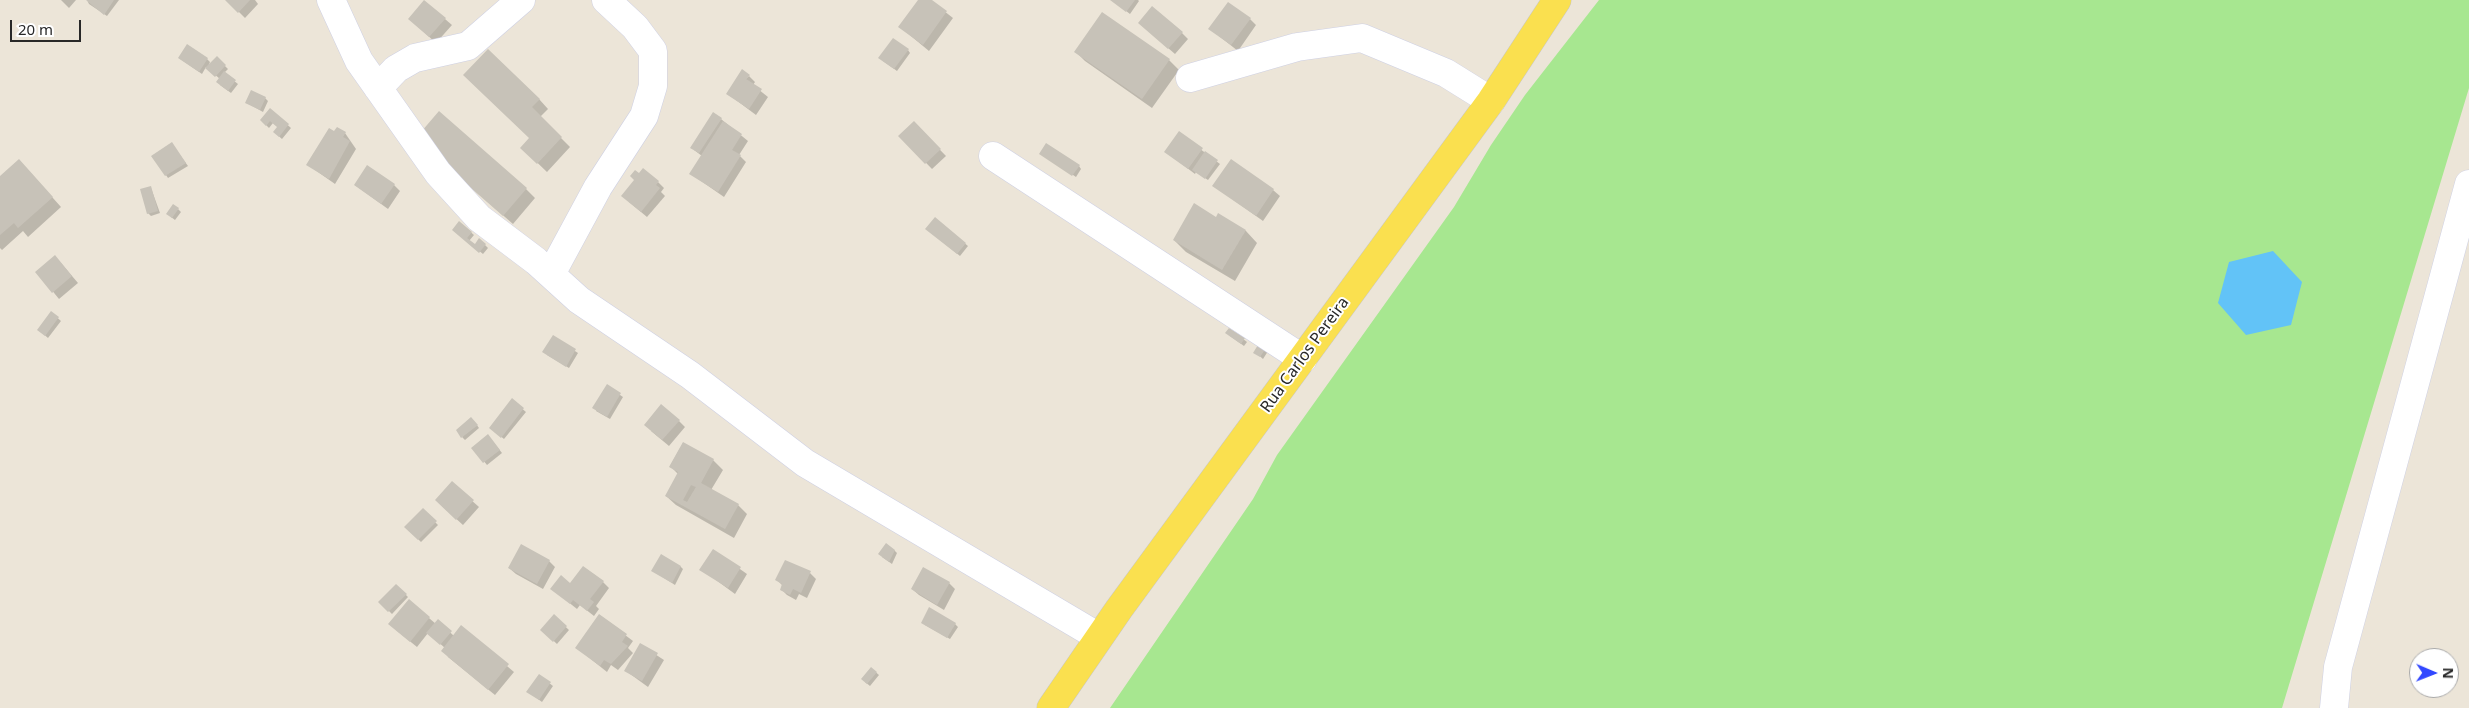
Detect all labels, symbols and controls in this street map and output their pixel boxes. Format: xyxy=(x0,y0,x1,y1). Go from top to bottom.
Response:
scale bar xyxy=(12,10,84,42)
text: 20 m xyxy=(18,19,53,39)
street label: Rua Carlos Pereira xyxy=(1257,294,1353,416)
north arrow xyxy=(2409,648,2459,698)
text: N xyxy=(2439,667,2458,679)

